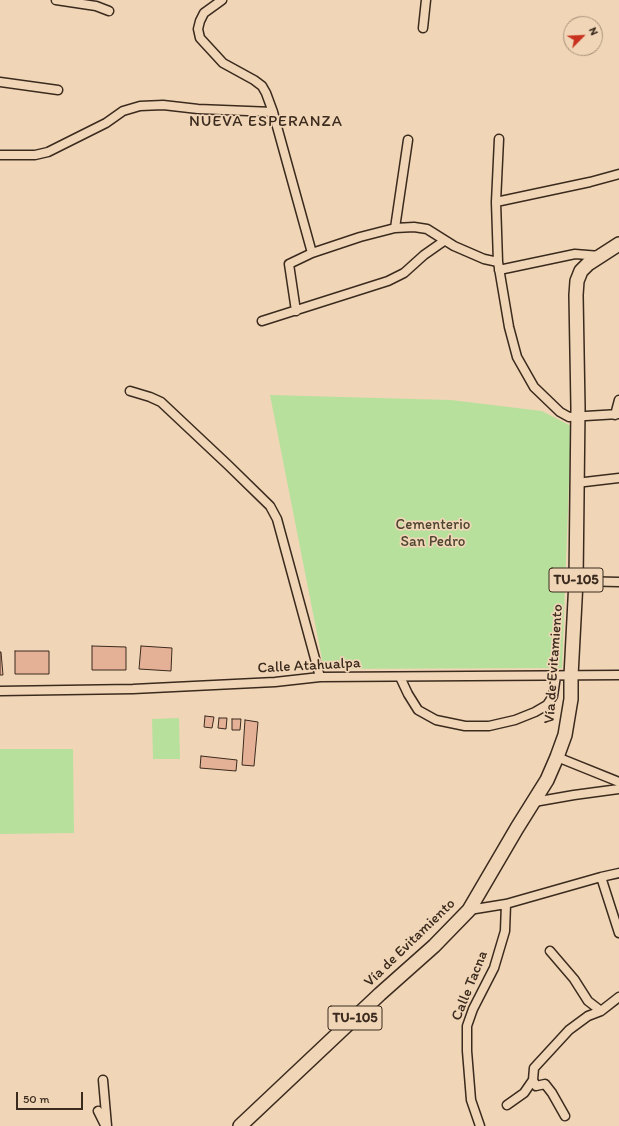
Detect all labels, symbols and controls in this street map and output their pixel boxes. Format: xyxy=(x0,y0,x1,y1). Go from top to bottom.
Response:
north arrow xyxy=(563,16,603,56)
text: N xyxy=(586,25,601,37)
district label: NUEVA ESPERANZA xyxy=(189,112,343,132)
park label: Cementerio San Pedro xyxy=(396,516,470,551)
road number: TU-105 xyxy=(549,568,603,592)
street label: Vía de Evitamiento xyxy=(541,604,567,724)
street label: Calle Atahualpa xyxy=(257,654,361,678)
street label: Vía de Evitamiento xyxy=(361,895,459,991)
street label: Calle Tacna xyxy=(448,949,492,1023)
road number: TU-105 xyxy=(328,1006,382,1030)
scale bar xyxy=(18,1084,85,1110)
text: 50 m xyxy=(23,1092,49,1106)

